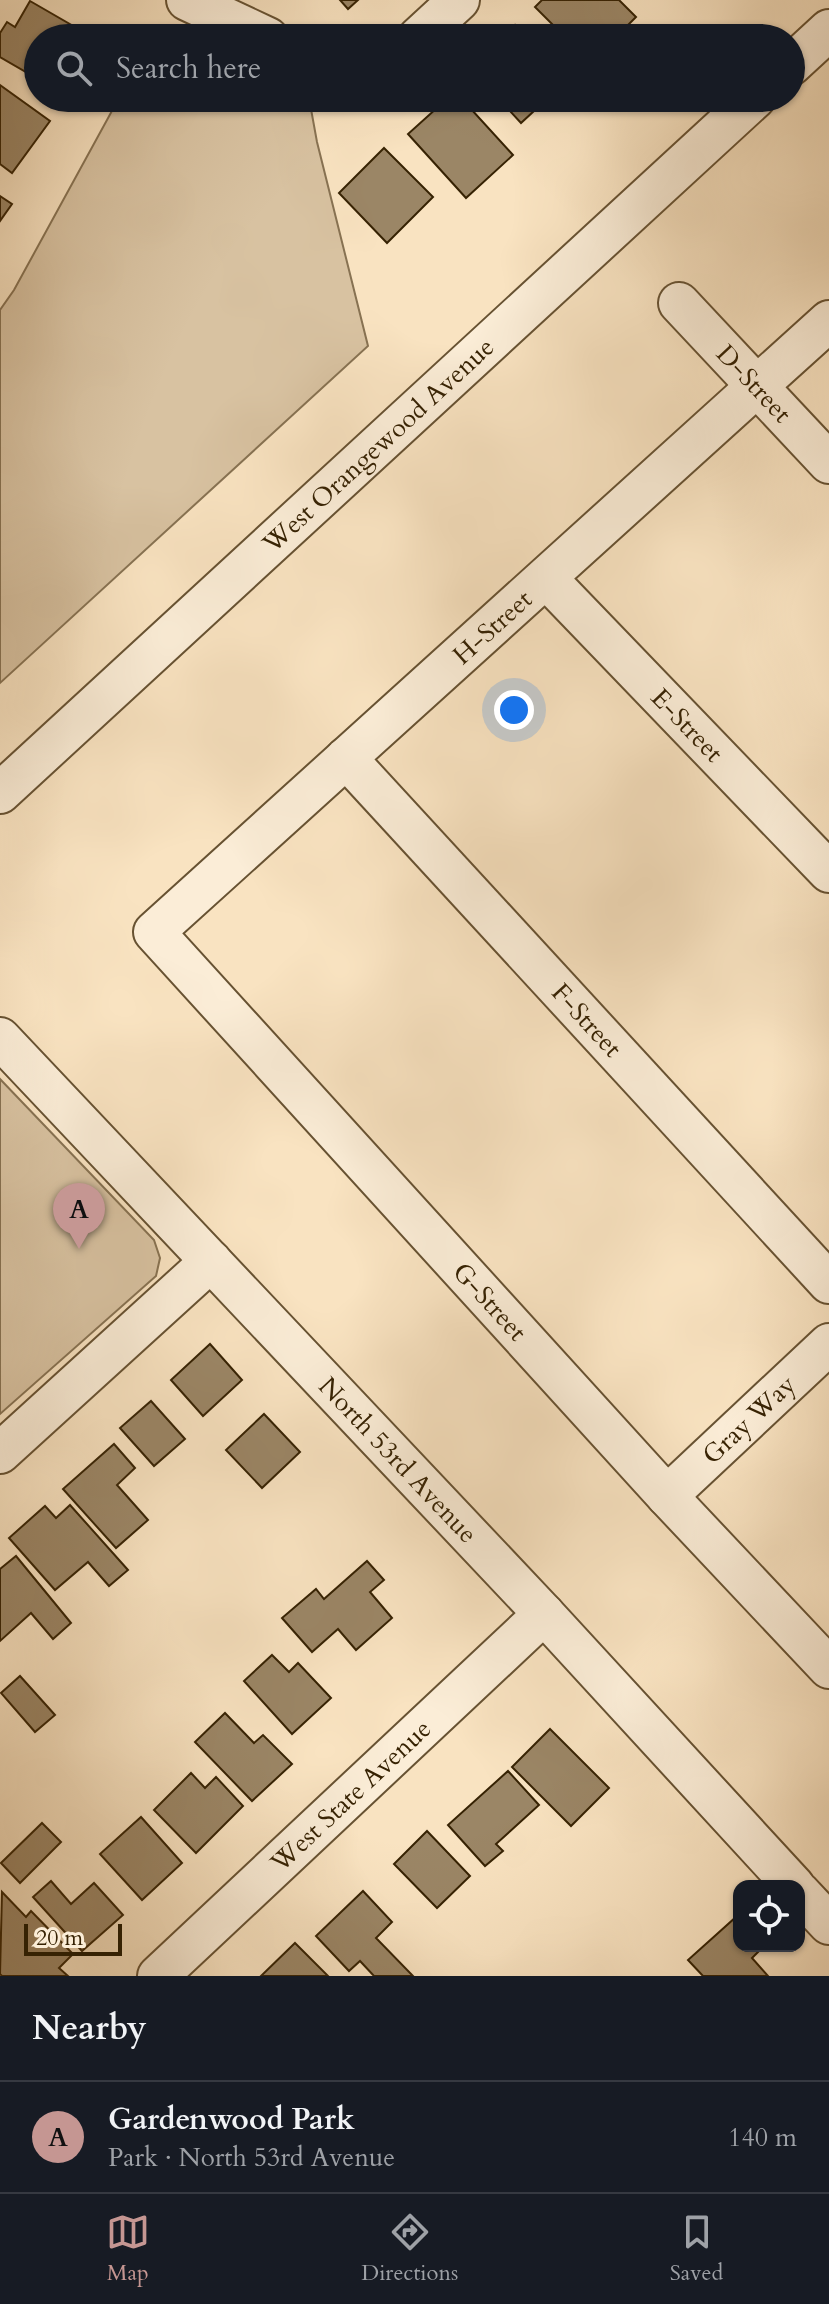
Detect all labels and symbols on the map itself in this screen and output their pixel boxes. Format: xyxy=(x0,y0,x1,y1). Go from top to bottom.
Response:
street label: West Orangewood Avenue xyxy=(254,330,502,561)
street label: D-Street xyxy=(709,337,799,430)
street label: H-Street xyxy=(445,582,540,672)
street label: E-Street xyxy=(643,681,731,770)
your location xyxy=(494,690,534,730)
street label: F-Street xyxy=(544,976,630,1065)
pin: A xyxy=(53,1183,105,1249)
street label: G-Street xyxy=(445,1255,535,1349)
street label: Gray Way xyxy=(695,1367,803,1472)
street label: North 53rd Avenue xyxy=(311,1369,485,1551)
street label: West State Avenue xyxy=(262,1712,439,1880)
scale bar xyxy=(24,1920,122,1956)

